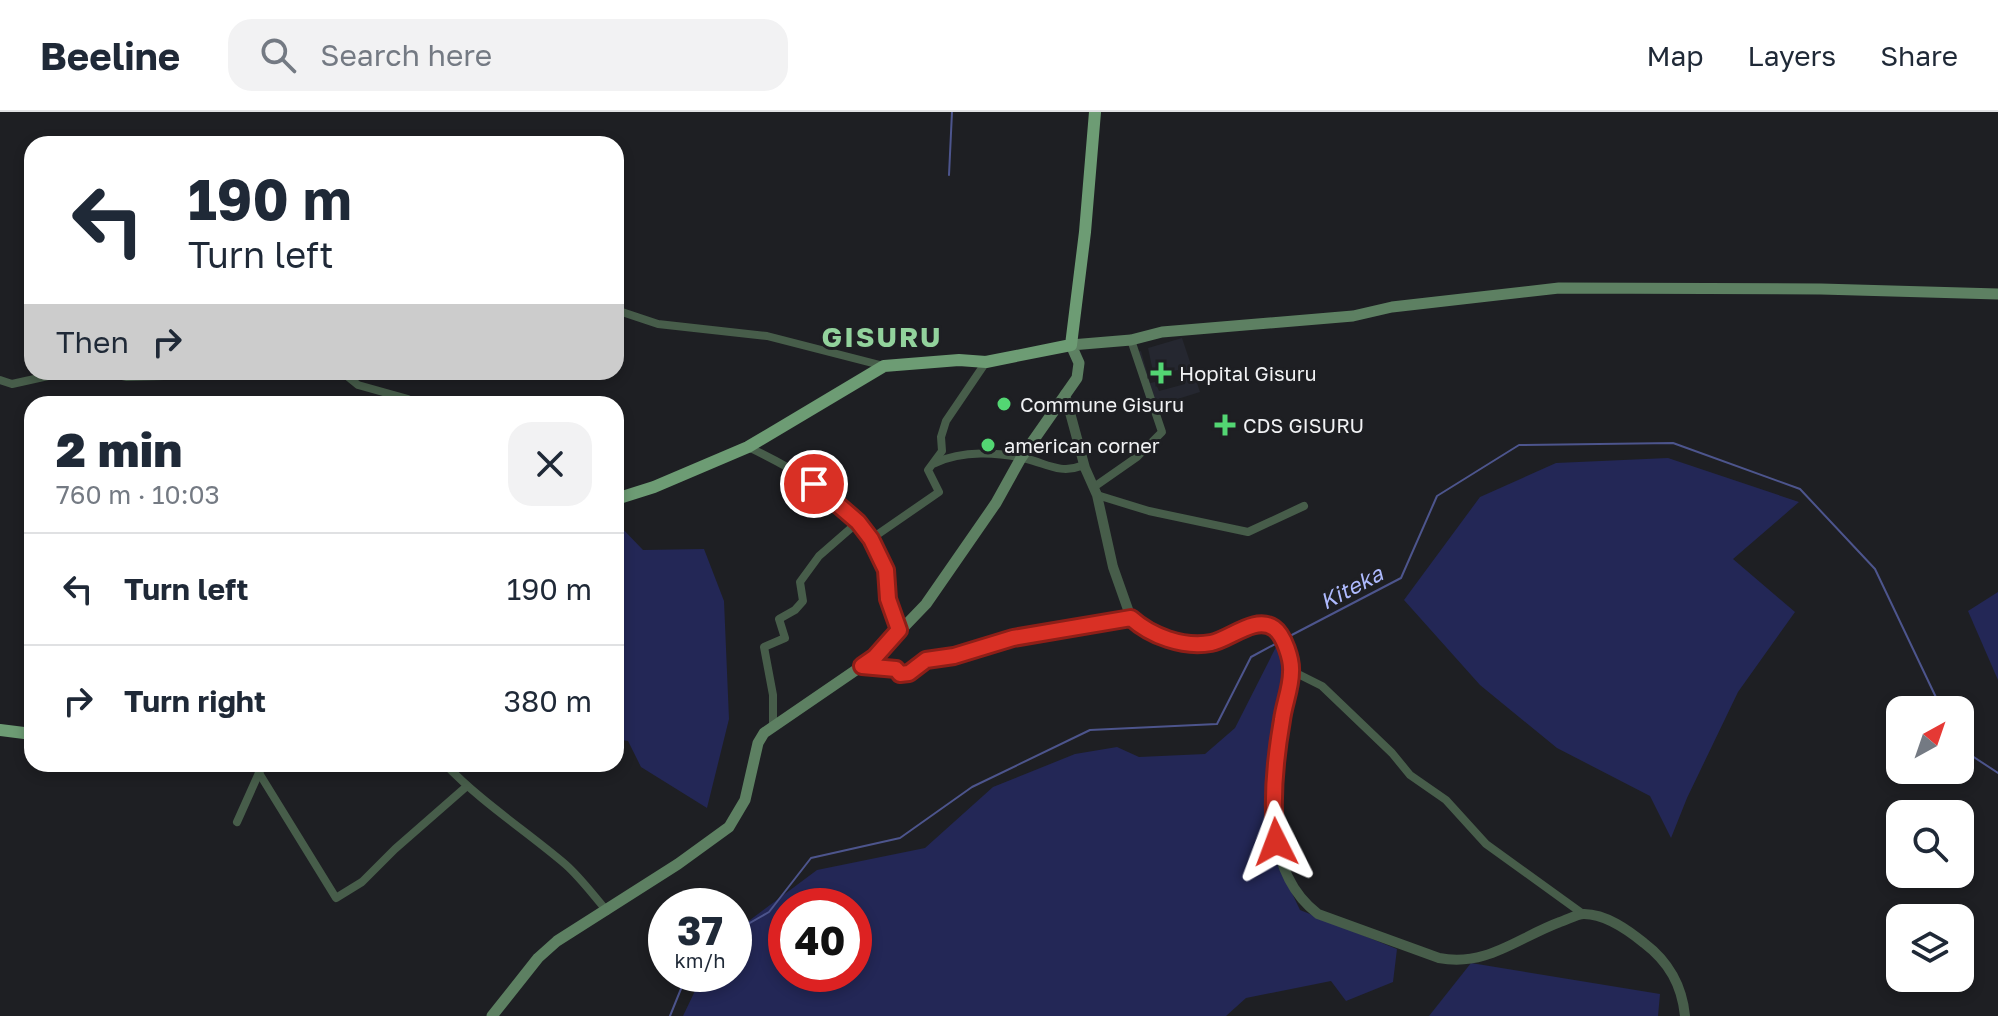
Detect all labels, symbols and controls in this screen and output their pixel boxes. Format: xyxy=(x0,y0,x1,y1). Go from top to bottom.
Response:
search box xyxy=(228,19,788,91)
text: Beeline xyxy=(40,33,180,78)
icon: search xyxy=(256,33,300,77)
text: Search here xyxy=(320,37,492,73)
text: Map xyxy=(1646,39,1704,72)
text: Layers xyxy=(1748,39,1836,72)
text: Share xyxy=(1880,39,1958,72)
text: 190 m xyxy=(188,165,352,232)
icon: left xyxy=(56,168,160,272)
text: Turn left xyxy=(188,233,334,276)
icon: right xyxy=(145,320,189,364)
district label: GISURU xyxy=(822,320,942,353)
text: Then xyxy=(56,324,129,360)
place label: Hopital Gisuru xyxy=(1179,361,1317,385)
marker: Hopital Gisuru xyxy=(1150,362,1172,384)
place label: Commune Gisuru xyxy=(1020,392,1184,416)
marker: Commune Gisuru xyxy=(995,395,1013,413)
place label: CDS GISURU xyxy=(1243,413,1364,437)
marker: CDS GISURU xyxy=(1214,414,1236,436)
text: 2 min xyxy=(56,420,182,478)
button: close xyxy=(508,422,592,506)
place label: american corner xyxy=(1004,433,1160,457)
marker: american corner xyxy=(979,436,997,454)
pin xyxy=(780,450,848,518)
icon: arrive xyxy=(792,462,836,506)
text: 760 m · 10:03 xyxy=(56,479,220,510)
water label: Kiteka xyxy=(1315,559,1388,615)
icon: left xyxy=(56,567,100,611)
text: Turn left xyxy=(124,571,249,607)
text: 190 m xyxy=(507,571,592,607)
icon: right xyxy=(56,679,100,723)
text: Turn right xyxy=(124,683,266,719)
text: 380 m xyxy=(504,683,592,719)
north arrow xyxy=(1886,696,1974,784)
map controls xyxy=(1886,696,1974,992)
position arrow xyxy=(1234,800,1318,884)
button: search xyxy=(1886,800,1974,888)
speed limit sign: 40 xyxy=(768,888,872,992)
button: layers xyxy=(1886,904,1974,992)
text: 37 xyxy=(677,906,723,954)
text: km/h xyxy=(675,948,725,972)

